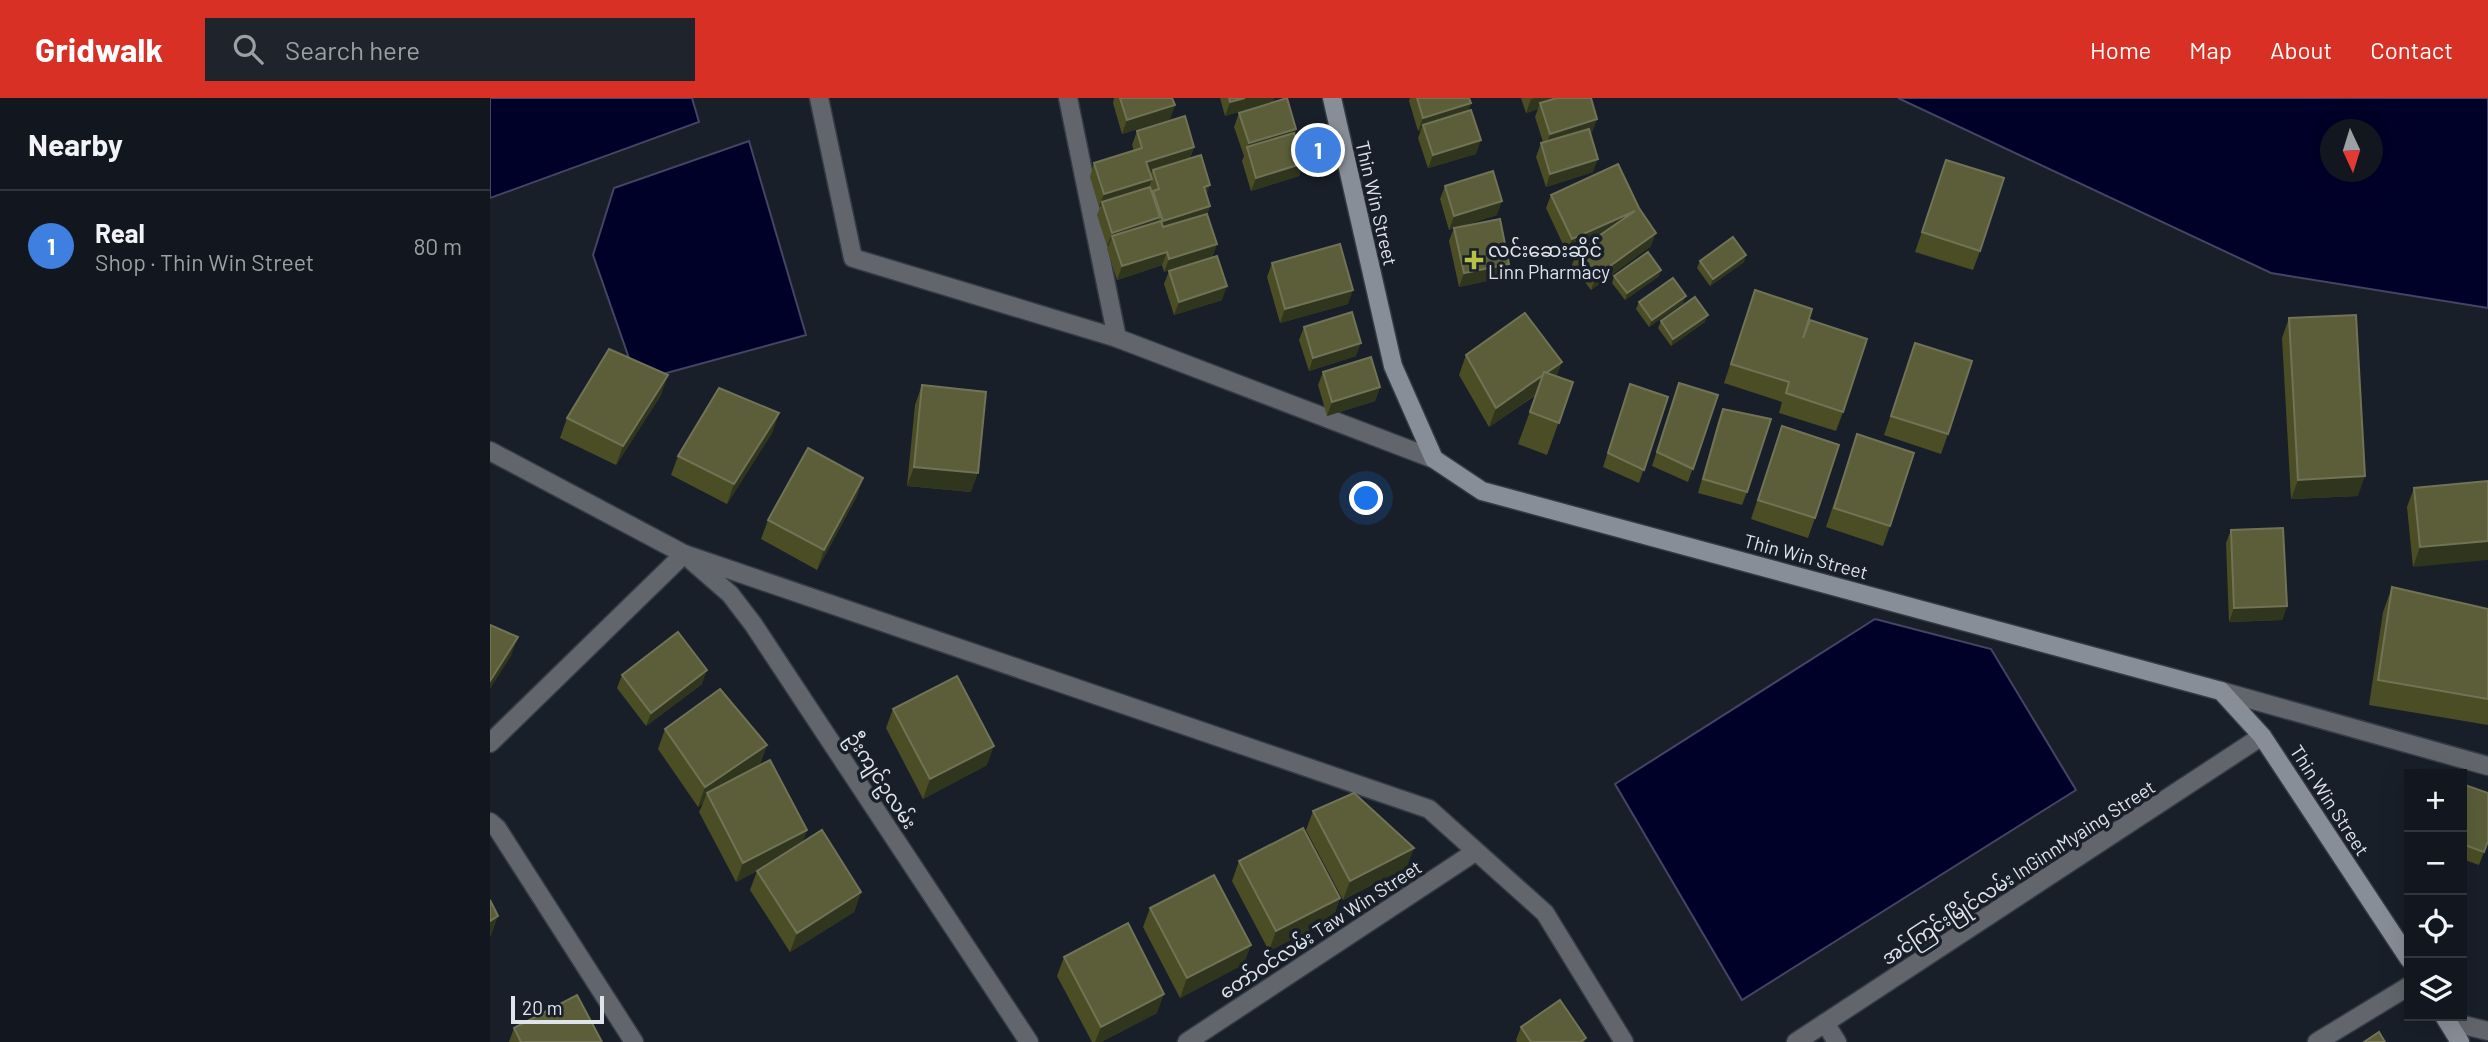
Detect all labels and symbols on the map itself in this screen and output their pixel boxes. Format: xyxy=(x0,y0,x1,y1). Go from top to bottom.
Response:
north arrow xyxy=(2320,119,2383,182)
pin: 1 xyxy=(1295,124,1341,176)
street label: Thin Win Street xyxy=(1351,138,1403,268)
place label: လင်းဆေးဆိုင် Linn Pharmacy xyxy=(1488,236,1610,283)
marker: လင်းဆေးဆိုင် Linn Pharmacy xyxy=(1466,252,1482,268)
your location xyxy=(1349,481,1383,515)
street label: Thin Win Street xyxy=(1741,528,1871,584)
street label: ဦးကျင်ဥလမ်း xyxy=(838,726,924,836)
street label: Thin Win Street xyxy=(2286,740,2374,860)
street label: အင်ကြင်းမြိုင်လမ်း InGinnMyaing Street xyxy=(1876,773,2162,973)
street label: တော်ဝင်လမ်း Taw Win Street xyxy=(1213,853,1425,1003)
scale bar xyxy=(511,993,604,1025)

